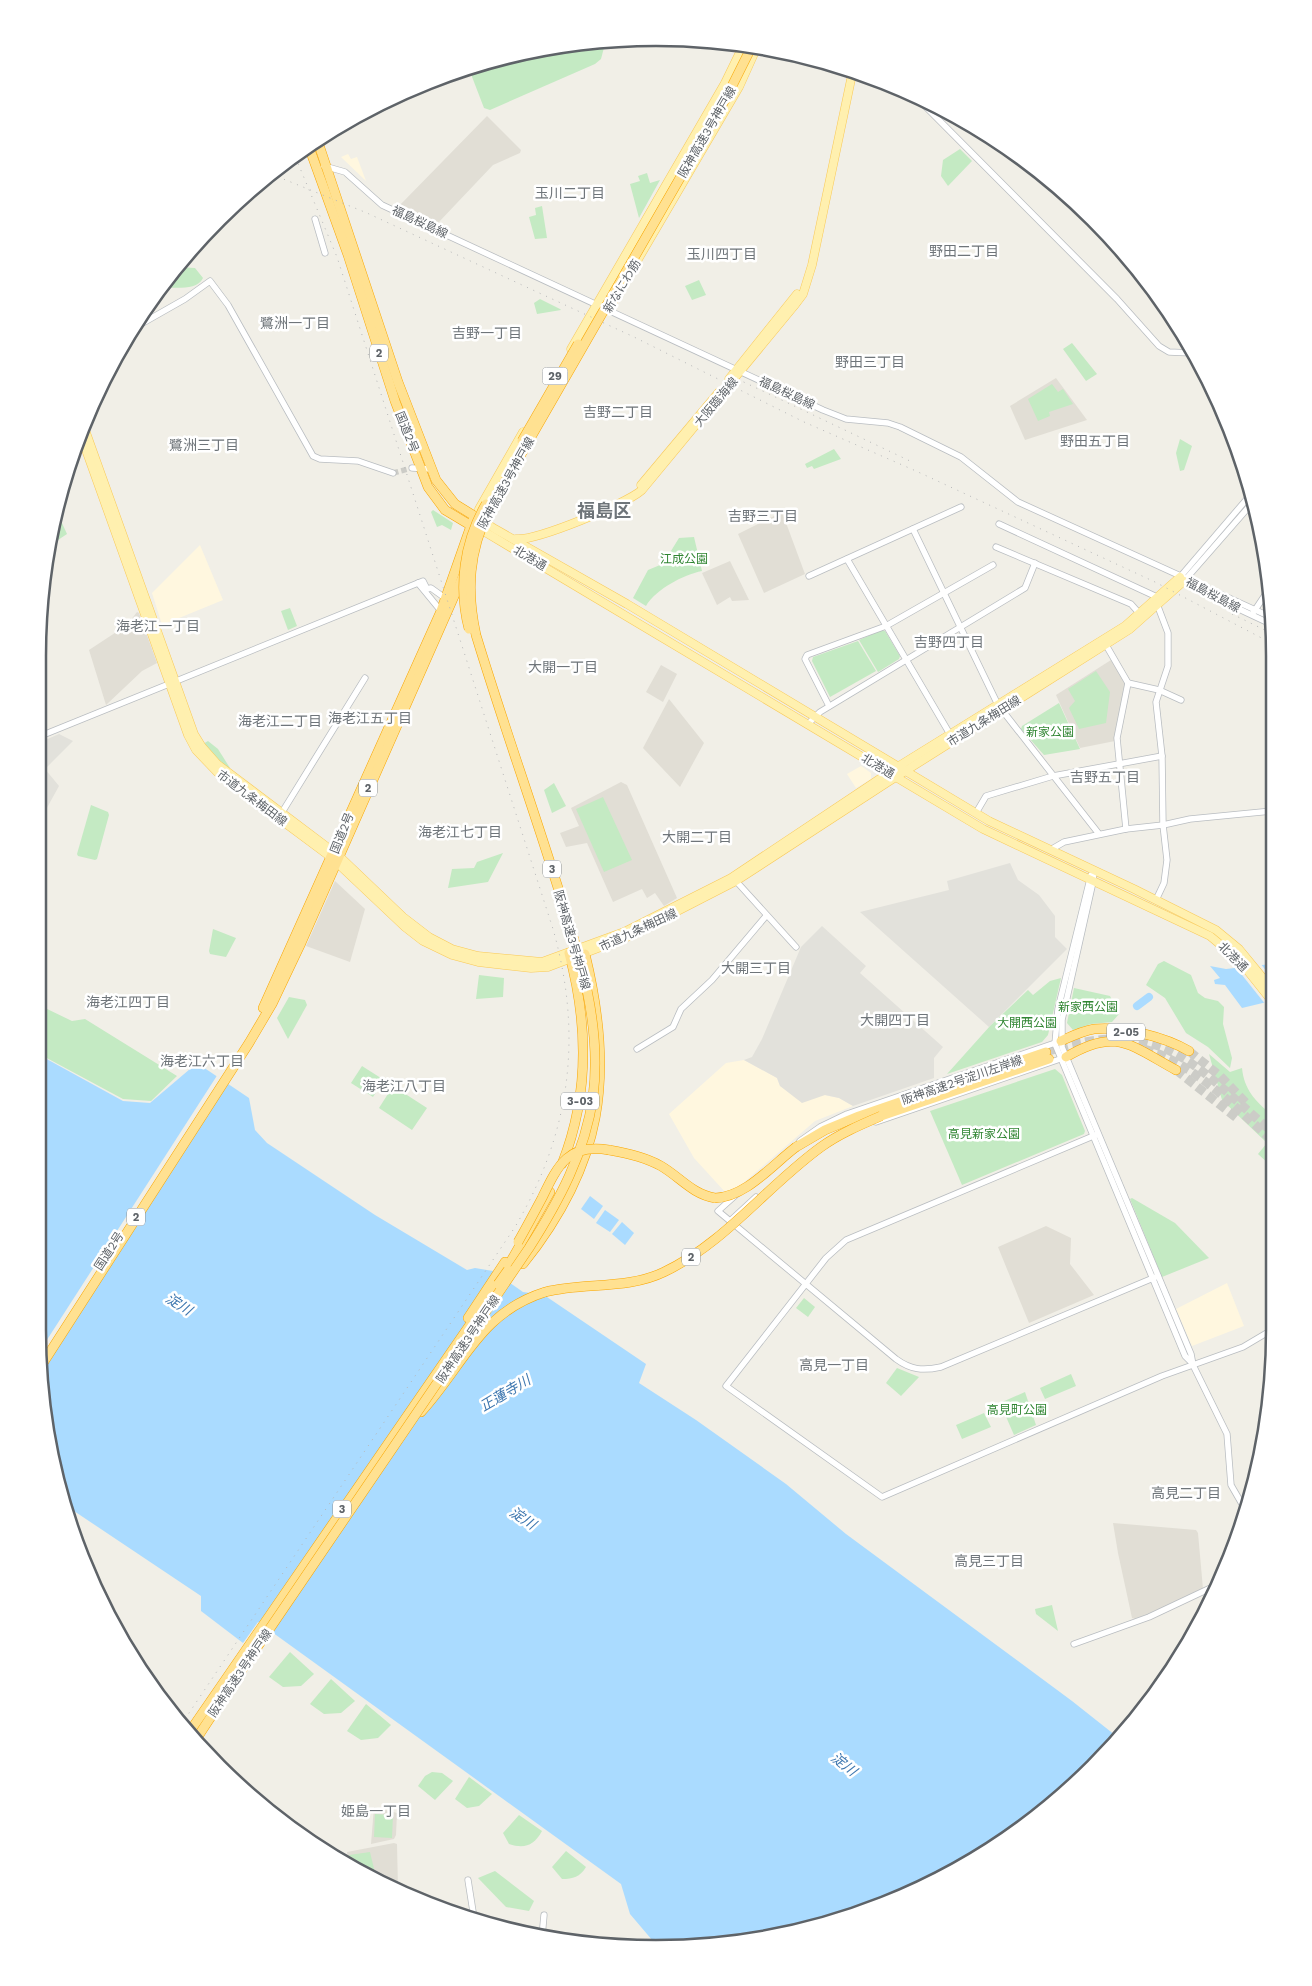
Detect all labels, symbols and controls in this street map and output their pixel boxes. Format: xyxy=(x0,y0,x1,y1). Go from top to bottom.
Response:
street label: 阪神高速3号神戸線 xyxy=(675,84,739,180)
district label: 玉川二丁目 xyxy=(535,185,605,201)
street label: 福島桜島線 xyxy=(390,203,450,241)
district label: 野田二丁目 xyxy=(929,243,999,259)
district label: 玉川四丁目 xyxy=(687,246,757,262)
street label: 新なにわ筋 xyxy=(601,257,643,315)
district label: 鷺洲一丁目 xyxy=(260,315,330,331)
district label: 吉野一丁目 xyxy=(452,325,522,341)
road number: 2 xyxy=(370,344,388,362)
district label: 野田三丁目 xyxy=(835,354,905,370)
road number: 29 xyxy=(542,368,568,384)
street label: 福島桜島線 xyxy=(757,374,817,412)
street label: 大阪臨海線 xyxy=(691,375,741,429)
district label: 吉野二丁目 xyxy=(583,404,653,420)
street label: 国道2号 xyxy=(392,409,422,455)
district label: 野田五丁目 xyxy=(1060,433,1130,449)
street label: 阪神高速3号神戸線 xyxy=(475,435,537,531)
district label: 鷺洲三丁目 xyxy=(169,437,239,453)
district label: 福島区 xyxy=(577,500,631,521)
district label: 吉野三丁目 xyxy=(728,508,798,524)
street label: 北港通 xyxy=(511,543,549,573)
park label: 江成公園 xyxy=(660,552,708,566)
street label: 福島桜島線 xyxy=(1183,575,1243,615)
district label: 海老江一丁目 xyxy=(116,618,200,634)
district label: 吉野四丁目 xyxy=(914,634,984,650)
district label: 大開一丁目 xyxy=(528,659,598,675)
street label: 市道九条梅田線 xyxy=(945,693,1023,749)
district label: 海老江五丁目 xyxy=(328,710,412,726)
district label: 海老江二丁目 xyxy=(238,713,322,729)
park label: 新家公園 xyxy=(1026,725,1074,739)
street label: 北港通 xyxy=(859,751,897,781)
street label: 市道九条梅田線 xyxy=(214,767,290,829)
district label: 吉野五丁目 xyxy=(1070,769,1140,785)
road number: 2 xyxy=(359,780,377,796)
street label: 国道2号 xyxy=(327,810,357,856)
district label: 海老江七丁目 xyxy=(418,824,502,840)
district label: 大開二丁目 xyxy=(662,829,732,845)
road number: 3 xyxy=(543,861,561,878)
street label: 阪神高速3号神戸線 xyxy=(551,889,593,991)
street label: 市道九条梅田線 xyxy=(597,906,679,954)
street label: 北港通 xyxy=(1215,939,1251,975)
district label: 大開三丁目 xyxy=(721,960,791,976)
district label: 海老江四丁目 xyxy=(86,994,170,1010)
park label: 新家西公園 xyxy=(1058,1000,1118,1014)
district label: 大開四丁目 xyxy=(860,1012,930,1028)
park label: 大開西公園 xyxy=(997,1016,1057,1030)
road number: 2-05 xyxy=(1107,1024,1145,1040)
district label: 海老江六丁目 xyxy=(160,1053,244,1069)
street label: 阪神高速2号淀川左岸線 xyxy=(900,1053,1024,1107)
district label: 海老江八丁目 xyxy=(362,1078,446,1094)
road number: 3-03 xyxy=(561,1092,599,1110)
park label: 高見新家公園 xyxy=(948,1127,1020,1141)
road number: 2 xyxy=(127,1208,145,1226)
street label: 国道2号 xyxy=(91,1229,127,1273)
road number: 2 xyxy=(682,1248,700,1266)
water label: 淀川 xyxy=(163,1290,197,1319)
street label: 阪神高速3号神戸線 xyxy=(433,1292,503,1386)
district label: 高見一丁目 xyxy=(799,1357,869,1373)
water label: 正蓮寺川 xyxy=(477,1371,535,1414)
park label: 高見町公園 xyxy=(987,1403,1047,1417)
district label: 高見二丁目 xyxy=(1151,1485,1221,1501)
road number: 3 xyxy=(333,1500,351,1518)
water label: 淀川 xyxy=(507,1504,541,1533)
district label: 高見三丁目 xyxy=(954,1553,1024,1569)
street label: 阪神高速3号神戸線 xyxy=(205,1626,275,1720)
water label: 淀川 xyxy=(828,1749,862,1780)
district label: 姫島一丁目 xyxy=(341,1803,411,1819)

